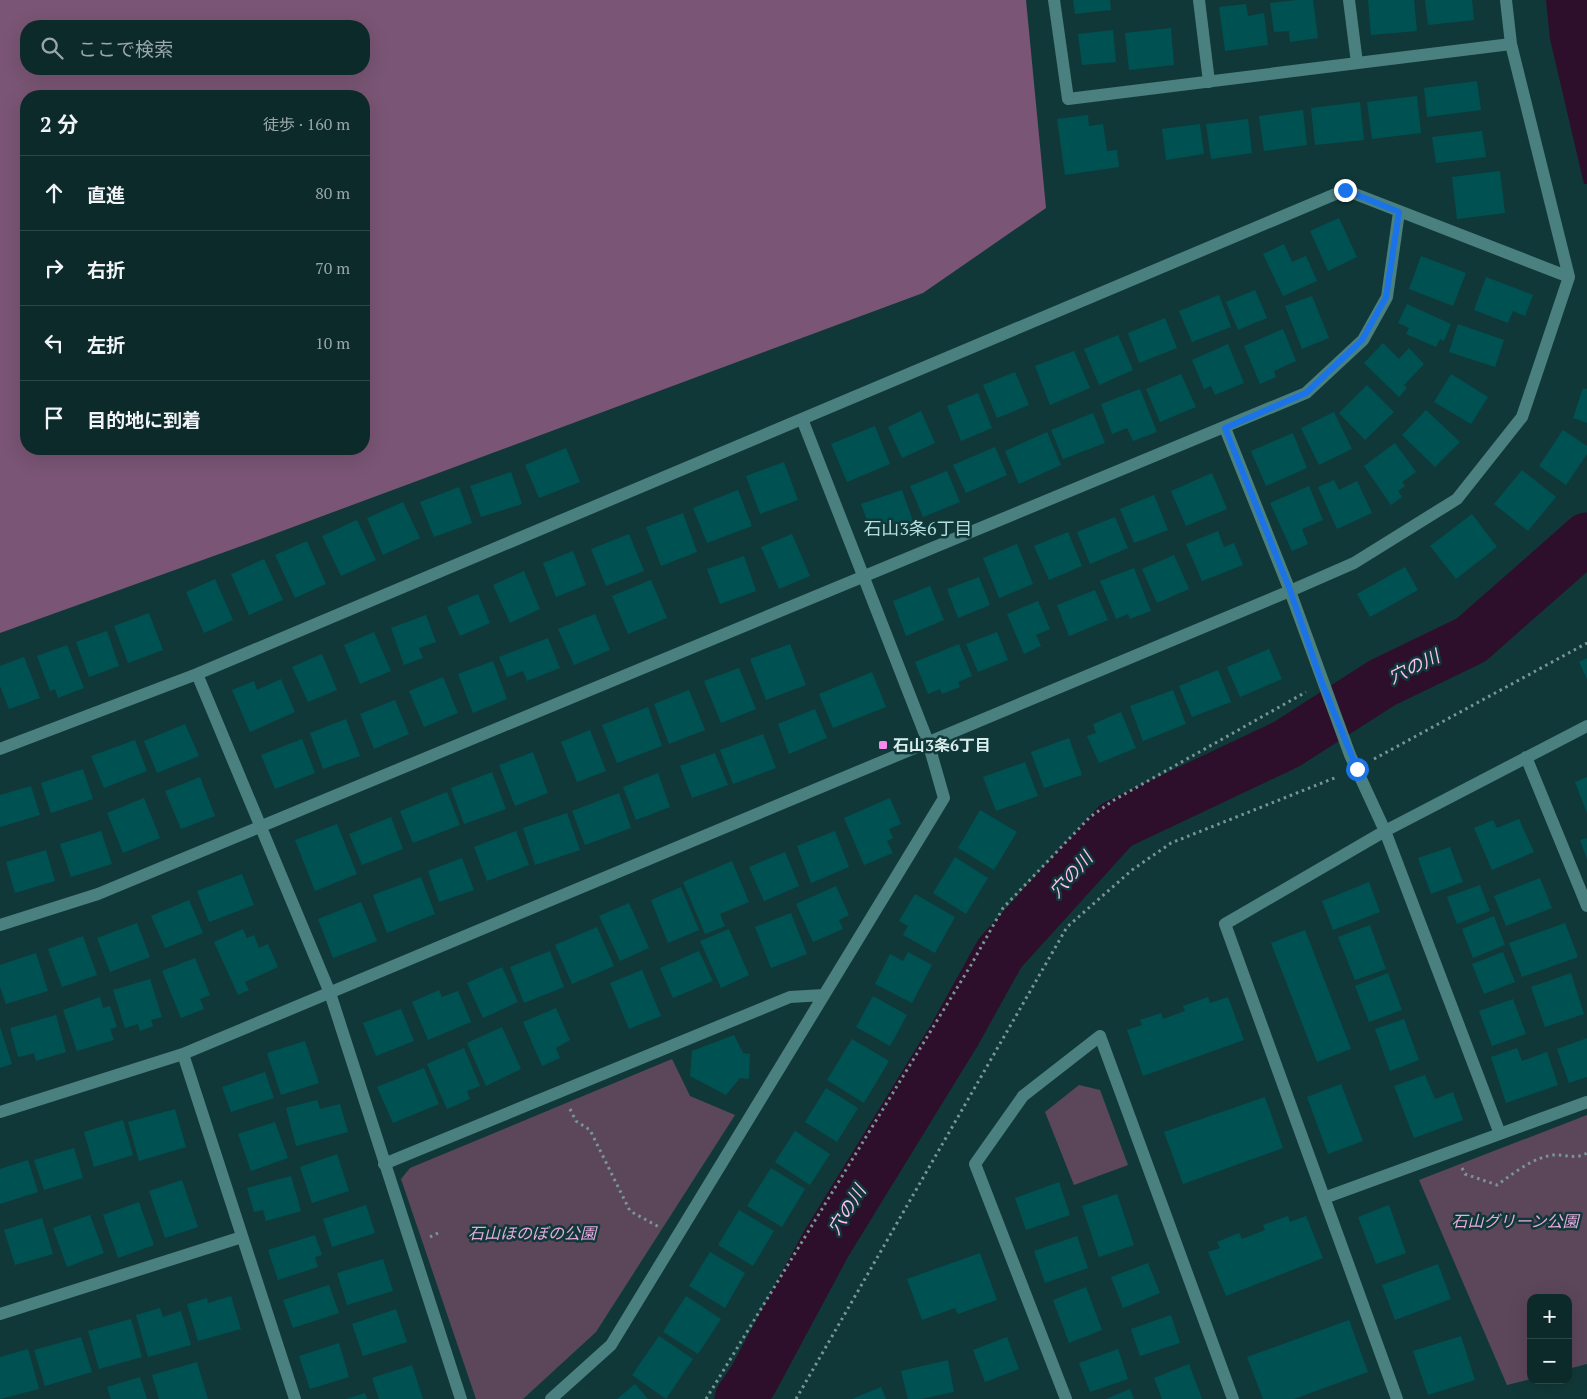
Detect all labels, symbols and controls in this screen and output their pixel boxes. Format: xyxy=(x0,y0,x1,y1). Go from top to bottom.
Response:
search box xyxy=(20,20,370,75)
icon: search xyxy=(38,34,66,62)
text: ここで検索 xyxy=(78,36,173,61)
text: 2 分 xyxy=(40,110,79,138)
text: 徒歩 · 160 m xyxy=(263,113,350,135)
icon: ahead xyxy=(40,179,68,207)
route end xyxy=(1334,179,1357,202)
text: 直進 xyxy=(87,182,125,207)
text: 80 m xyxy=(315,182,350,204)
icon: right xyxy=(40,254,68,282)
text: 右折 xyxy=(87,257,125,282)
text: 70 m xyxy=(315,257,350,279)
icon: left xyxy=(40,329,68,357)
text: 左折 xyxy=(87,332,125,357)
text: 10 m xyxy=(315,332,350,354)
icon: arrive xyxy=(40,404,68,432)
text: 目的地に到着 xyxy=(87,407,201,432)
district label: 石山3条6丁目 xyxy=(863,516,973,540)
water label: 穴の川 xyxy=(1384,643,1445,689)
place label: 石山3条6丁目 xyxy=(893,734,991,756)
marker: 石山3条6丁目 xyxy=(877,739,889,751)
route start xyxy=(1346,758,1369,781)
water label: 穴の川 xyxy=(1043,845,1099,902)
water label: 穴の川 xyxy=(822,1179,872,1239)
park label: 石山グリーン公園 xyxy=(1451,1210,1581,1232)
park label: 石山ほのぼの公園 xyxy=(468,1222,598,1244)
map controls xyxy=(1527,1294,1572,1384)
button: + xyxy=(1527,1294,1572,1339)
button: − xyxy=(1527,1339,1572,1384)

